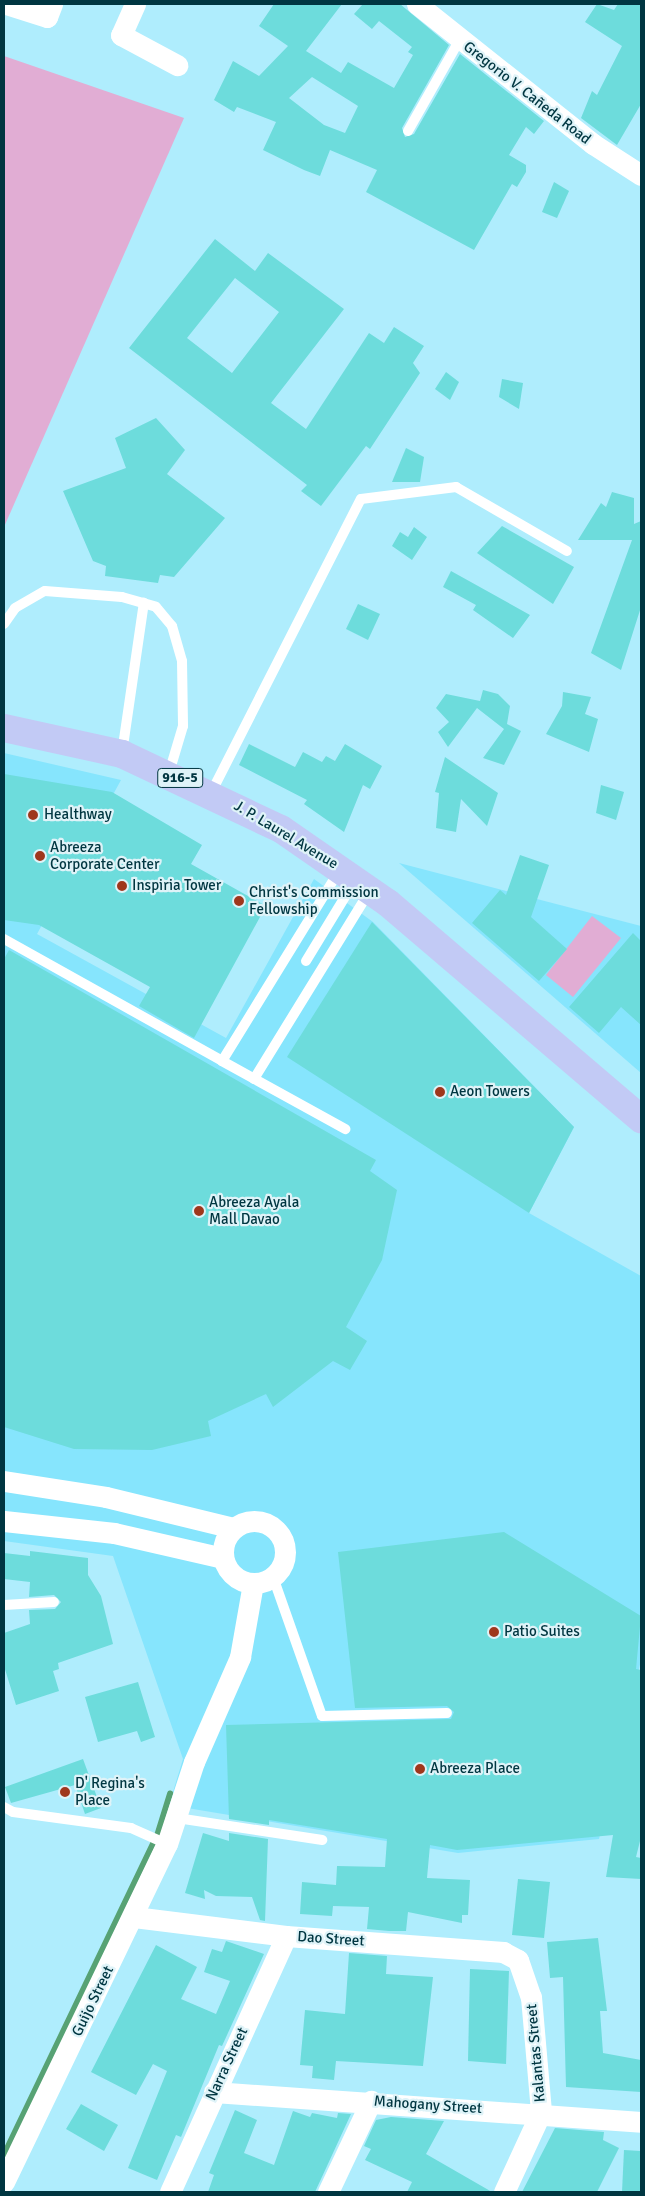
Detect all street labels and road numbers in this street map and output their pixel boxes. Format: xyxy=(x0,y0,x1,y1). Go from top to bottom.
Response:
street label: Gregorio V. Cañeda Road xyxy=(460,38,594,148)
road number: 916-5 xyxy=(156,766,204,790)
street label: J. P. Laurel Avenue xyxy=(231,797,341,873)
street label: Dao Street xyxy=(297,1928,365,1950)
street label: Guijo Street xyxy=(68,1963,118,2039)
street label: Kalantas Street xyxy=(523,2003,549,2103)
street label: Narra Street xyxy=(202,2025,252,2103)
street label: Mahogany Street xyxy=(373,2092,483,2118)

